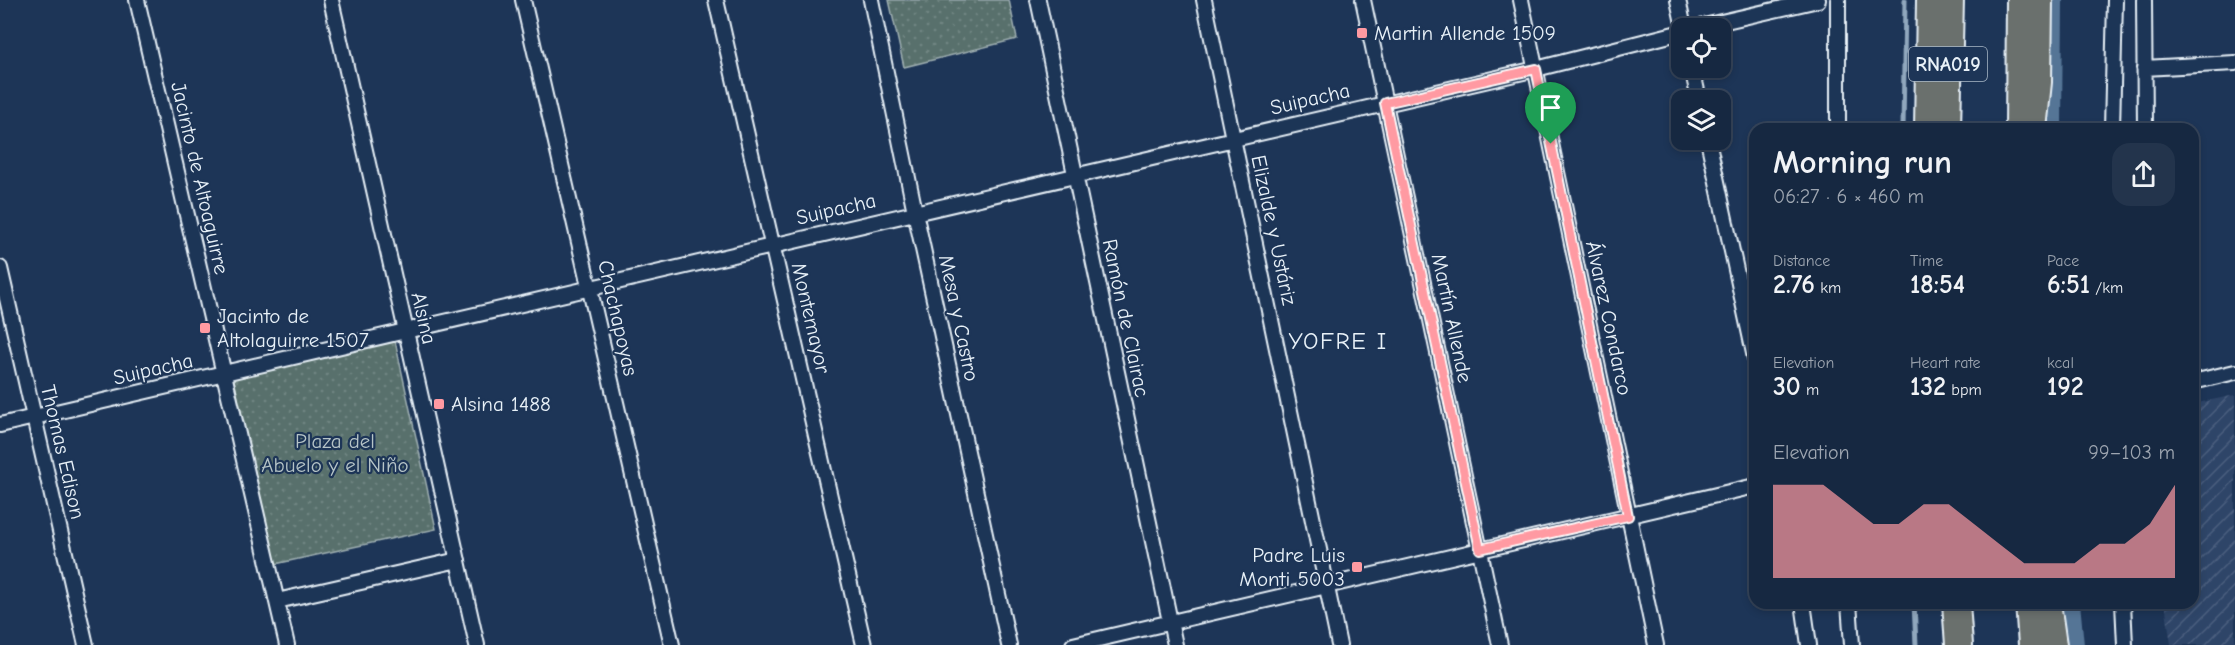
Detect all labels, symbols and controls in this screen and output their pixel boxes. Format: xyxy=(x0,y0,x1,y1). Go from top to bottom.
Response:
map controls xyxy=(1671,18,1731,150)
button: locate xyxy=(1671,18,1731,78)
place label: Martin Allende 1509 xyxy=(1374,21,1556,45)
marker: Martin Allende 1509 xyxy=(1355,26,1369,40)
road number: RNA019 xyxy=(1909,47,1987,81)
street label: Suipacha xyxy=(1268,78,1352,120)
street label: Jacinto de Altoaguirre xyxy=(166,79,234,277)
pin xyxy=(1525,82,1576,144)
button: layers xyxy=(1671,90,1731,150)
icon: arrive xyxy=(1534,91,1567,124)
text: Morning run xyxy=(1773,143,1952,181)
button: share xyxy=(2112,143,2175,206)
street label: Elizalde y Ustáriz xyxy=(1246,153,1302,307)
text: 06:27 · 6 × 460 m xyxy=(1773,185,1924,208)
street label: Suipacha xyxy=(794,188,878,230)
street label: Ramón de Clairac xyxy=(1098,237,1154,399)
street label: Álvarez Condarco xyxy=(1581,239,1637,397)
street label: Martín Allende xyxy=(1427,251,1477,385)
text: Distance xyxy=(1773,252,1830,270)
text: Time xyxy=(1910,252,1943,270)
text: Pace xyxy=(2047,252,2079,270)
street label: Mesa y Castro xyxy=(934,253,984,383)
street label: Chachapoyas xyxy=(593,258,643,378)
street label: Montemayor xyxy=(787,260,836,376)
text: 2.76 xyxy=(1773,270,1815,300)
text: 18:54 xyxy=(1910,270,1965,300)
text: 6:51 xyxy=(2047,270,2090,300)
text: km xyxy=(1815,279,1841,297)
text: /km xyxy=(2090,279,2123,297)
street label: Alsina xyxy=(406,290,442,346)
place label: Jacinto de Altolaguirre 1507 xyxy=(217,304,369,352)
marker: Jacinto de Altolaguirre 1507 xyxy=(198,321,212,335)
district label: YOFRE I xyxy=(1288,327,1388,355)
street label: Suipacha xyxy=(111,348,195,390)
text: Elevation xyxy=(1773,354,1834,372)
text: Heart rate xyxy=(1910,354,1981,372)
text: kcal xyxy=(2047,354,2074,372)
text: 30 xyxy=(1773,372,1801,402)
text: 132 xyxy=(1910,372,1946,402)
text: 192 xyxy=(2047,372,2084,402)
text: m xyxy=(1801,381,1819,399)
text: bpm xyxy=(1946,381,1982,399)
street label: Thomas Edison xyxy=(36,382,90,522)
place label: Alsina 1488 xyxy=(451,392,551,416)
marker: Alsina 1488 xyxy=(432,397,446,411)
park label: Plaza del Abuelo y el Niño xyxy=(261,429,409,477)
text: Elevation xyxy=(1773,441,1850,464)
text: 99–103 m xyxy=(2088,441,2175,464)
place label: Padre Luis Monti 5003 xyxy=(1239,543,1345,591)
marker: Padre Luis Monti 5003 xyxy=(1350,560,1364,574)

